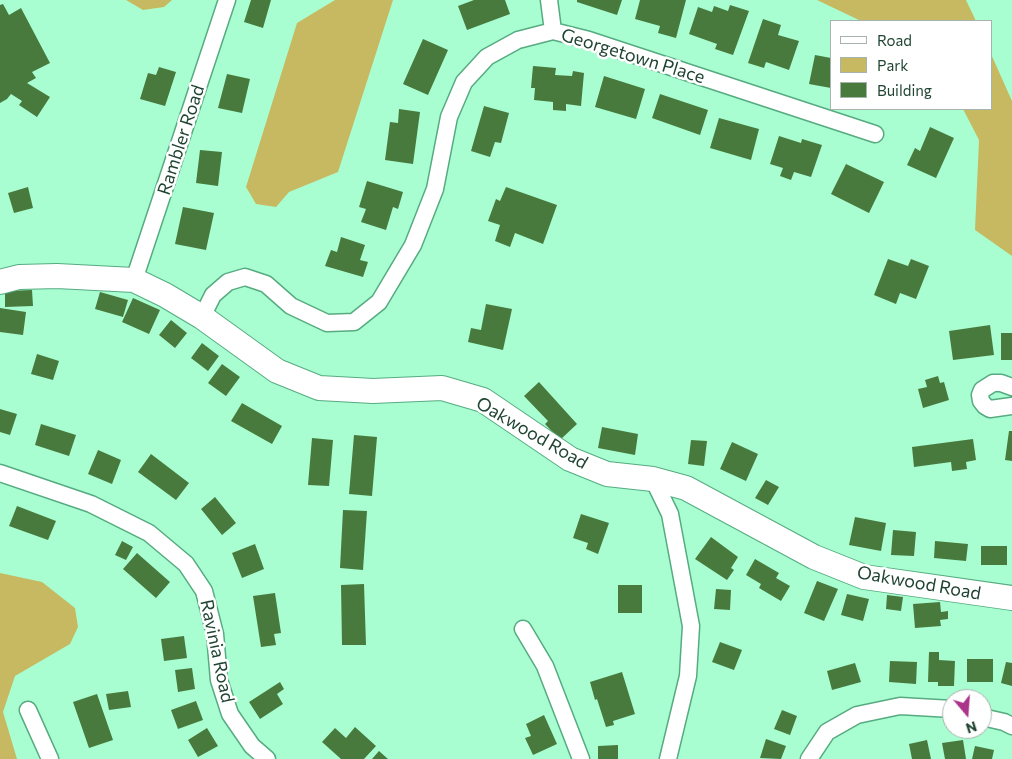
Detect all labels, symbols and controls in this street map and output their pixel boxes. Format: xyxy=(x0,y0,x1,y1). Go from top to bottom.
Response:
legend xyxy=(830,20,992,110)
street label: Georgetown Place xyxy=(559,24,707,88)
text: Road xyxy=(877,31,912,49)
text: Park xyxy=(877,56,908,74)
text: Building xyxy=(877,81,932,99)
street label: Rambler Road xyxy=(153,82,209,198)
street label: Oakwood Road xyxy=(472,392,592,474)
street label: Oakwood Road xyxy=(855,561,983,605)
street label: Ravinia Road xyxy=(196,597,238,705)
north arrow xyxy=(942,689,992,739)
text: N xyxy=(964,718,979,737)

